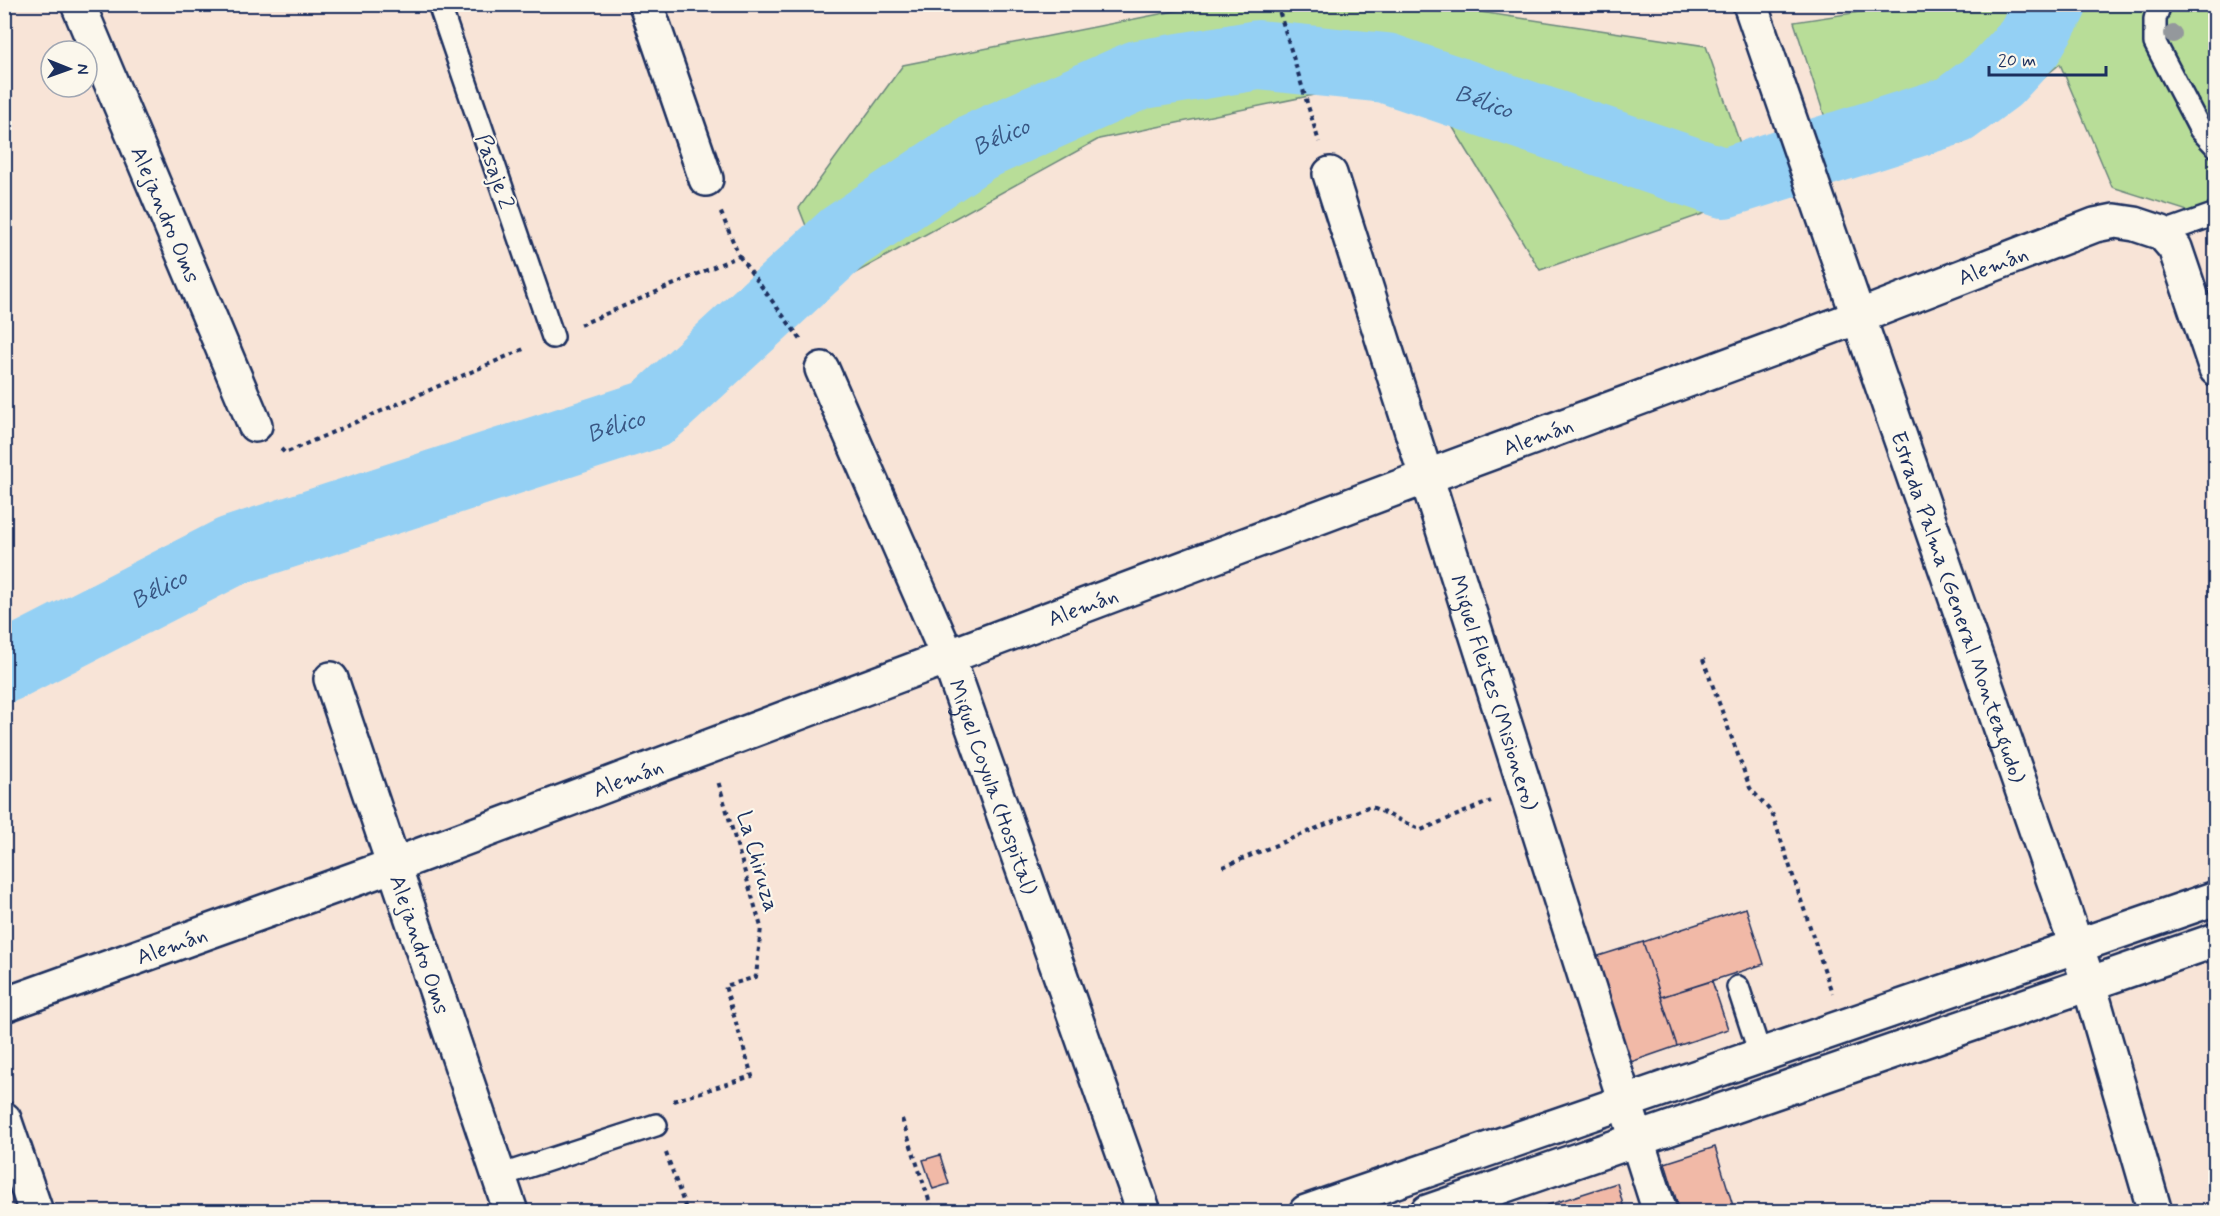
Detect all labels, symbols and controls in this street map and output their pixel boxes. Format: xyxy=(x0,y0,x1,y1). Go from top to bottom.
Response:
north arrow xyxy=(39,39,99,99)
scale bar xyxy=(1989,39,2106,77)
text: 20 m xyxy=(1998,49,2036,73)
text: N xyxy=(72,64,93,75)
water label: Bélico xyxy=(1450,79,1517,127)
water label: Bélico xyxy=(968,111,1036,164)
street label: Pasaje 2 xyxy=(468,130,520,213)
street label: Alejandro Oms xyxy=(123,143,206,287)
street label: Alemán xyxy=(1954,240,2032,293)
water label: Bélico xyxy=(583,403,650,451)
street label: Alemán xyxy=(1499,412,1577,463)
street label: Estrada Palma (General Monteagudo) xyxy=(1883,428,2031,787)
water label: Bélico xyxy=(126,562,194,617)
street label: Miguel Fleites (Misionero) xyxy=(1442,572,1543,814)
street label: Alemán xyxy=(1044,582,1122,634)
street label: Miguel Coyula (Hospital) xyxy=(941,676,1043,899)
street label: Alemán xyxy=(589,753,667,805)
street label: La Chiruza xyxy=(729,808,785,915)
street label: Alejandro Oms xyxy=(382,872,455,1018)
street label: Alemán xyxy=(133,921,211,972)

